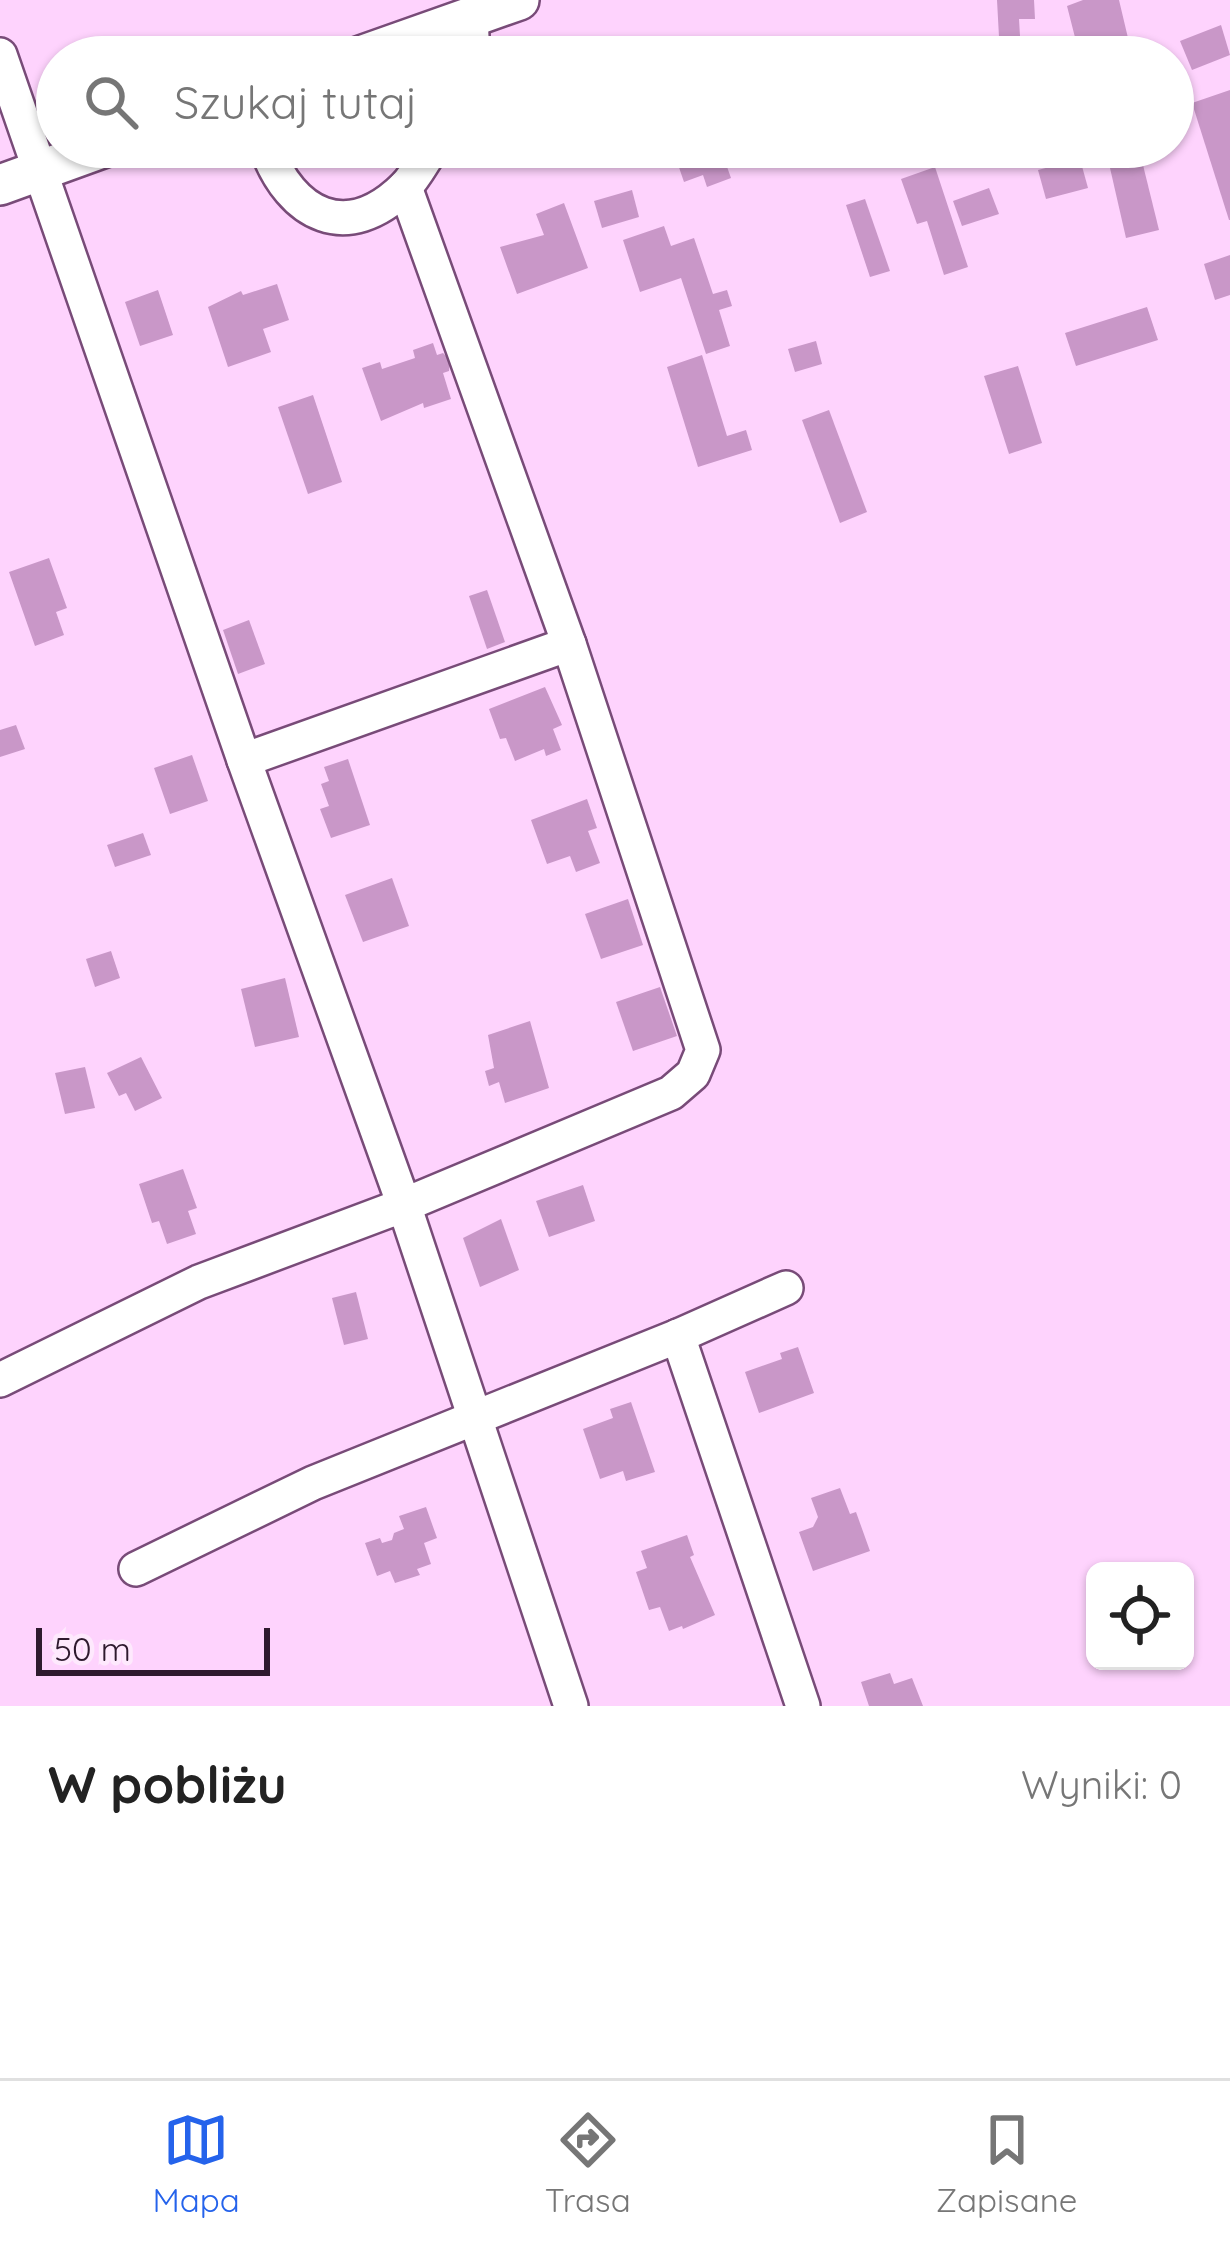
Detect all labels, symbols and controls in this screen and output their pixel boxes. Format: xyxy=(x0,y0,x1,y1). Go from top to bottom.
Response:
search box xyxy=(36,36,1194,168)
icon: search xyxy=(78,69,144,135)
text: Szukaj tutaj xyxy=(174,74,418,130)
map controls xyxy=(1086,1562,1194,1670)
button: locate xyxy=(1086,1562,1194,1670)
scale bar xyxy=(36,1622,270,1675)
text: 50 m xyxy=(54,1628,131,1669)
text: W pobliżu xyxy=(48,1752,287,1816)
text: Wyniki: 0 xyxy=(1021,1760,1182,1809)
tab: Mapa xyxy=(152,2107,240,2220)
tab: Trasa xyxy=(545,2107,631,2220)
tab: Zapisane xyxy=(936,2107,1078,2220)

